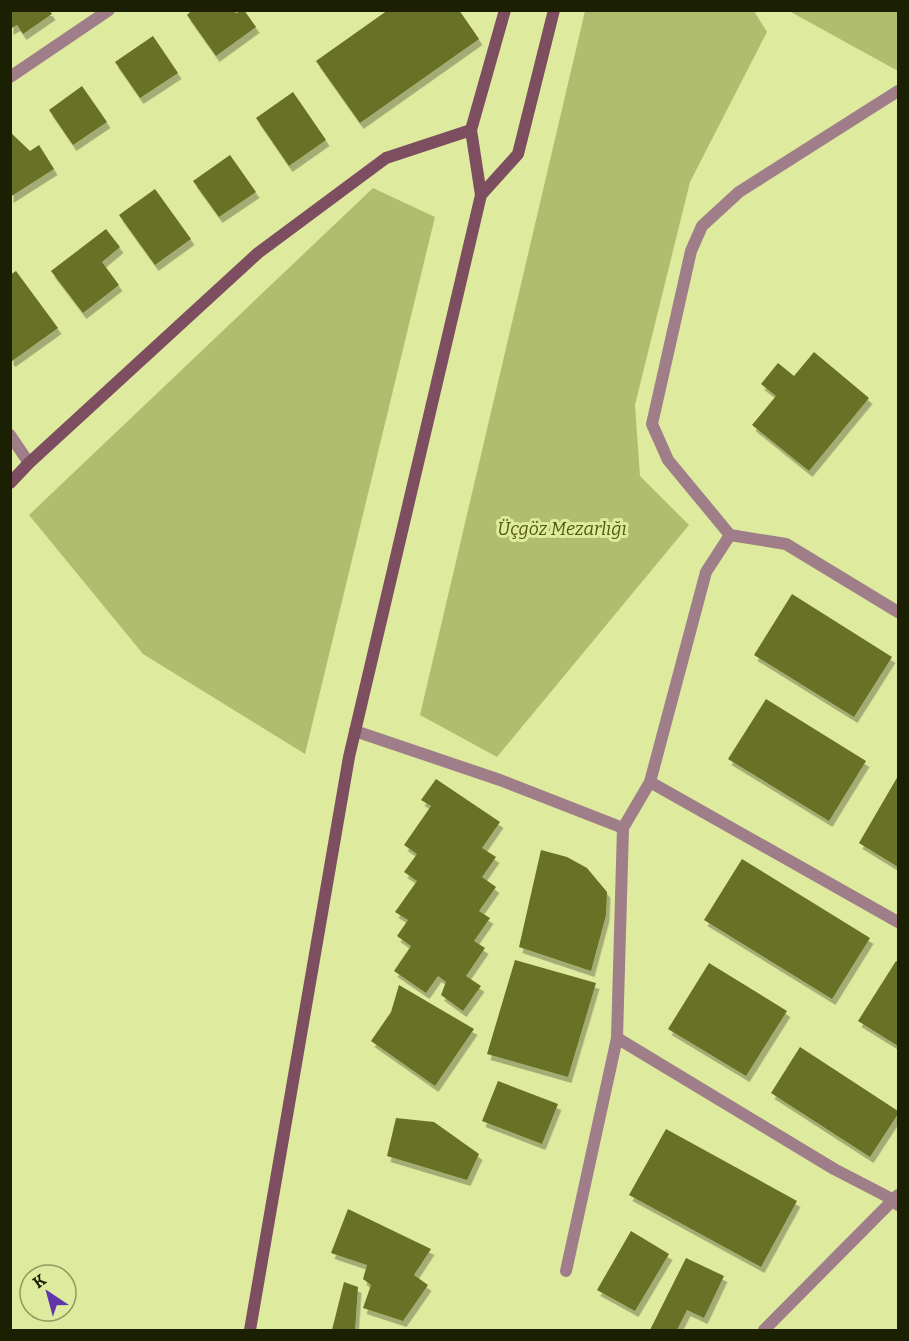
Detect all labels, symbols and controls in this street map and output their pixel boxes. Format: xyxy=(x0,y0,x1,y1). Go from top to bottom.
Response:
park label: Üçgöz Mezarlığı xyxy=(497,518,627,540)
north arrow xyxy=(18,1263,78,1323)
text: K xyxy=(29,1270,50,1292)

